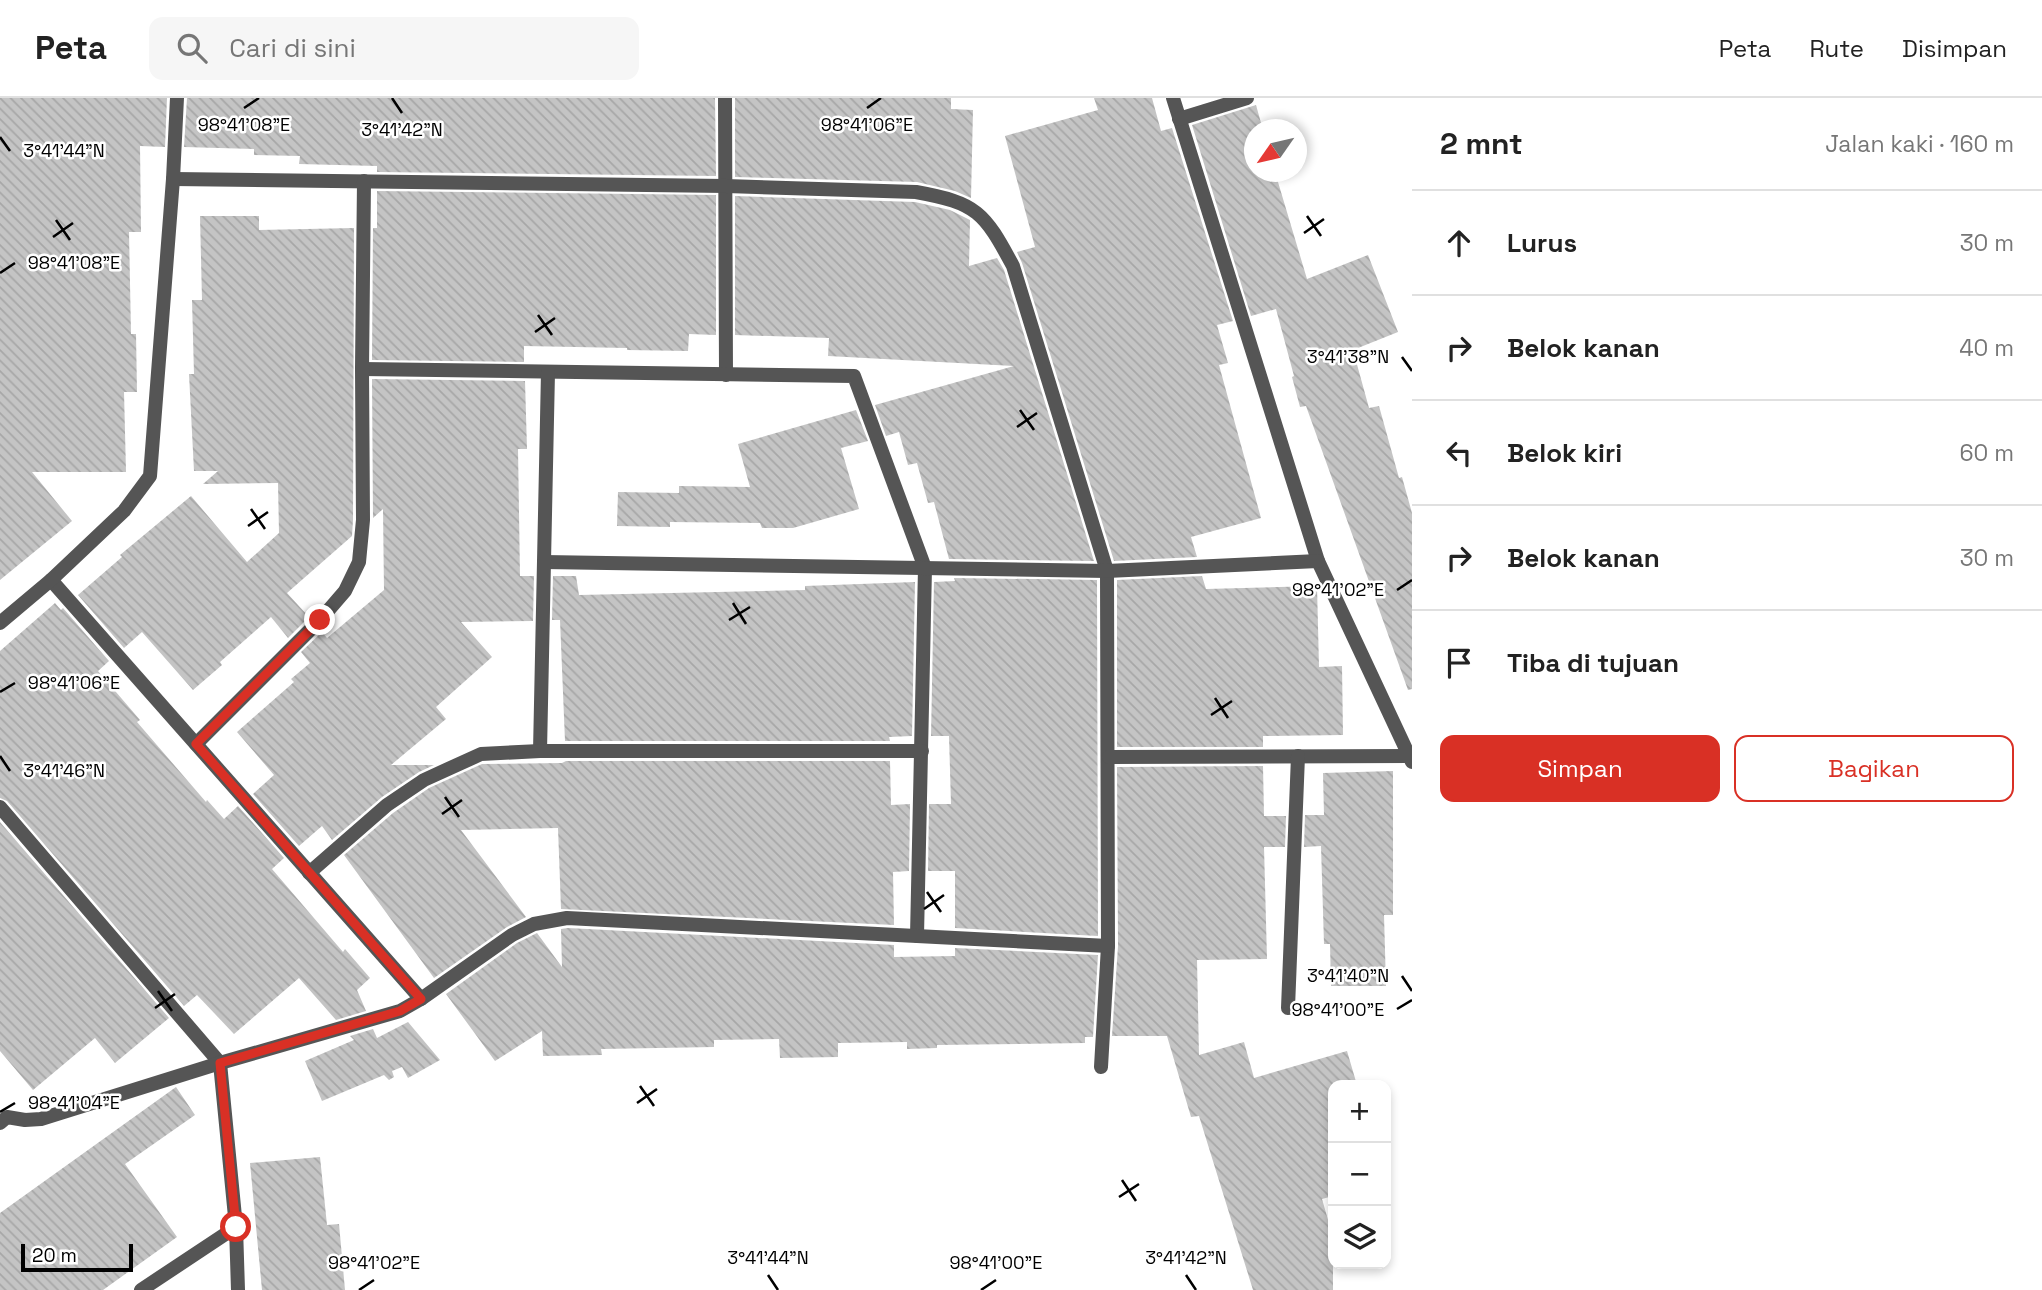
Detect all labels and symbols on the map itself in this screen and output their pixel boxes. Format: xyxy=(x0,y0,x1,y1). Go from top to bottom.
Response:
text: 98°41'08"E xyxy=(198,113,290,136)
text: 98°41'06"E xyxy=(821,113,913,136)
text: 3°41'42"N xyxy=(361,118,443,141)
north arrow xyxy=(1244,119,1307,182)
text: 3°41'44"N xyxy=(23,139,105,162)
text: 98°41'08"E xyxy=(28,251,120,274)
text: 3°41'38"N xyxy=(1307,345,1389,368)
text: 98°41'02"E xyxy=(1292,578,1384,601)
route end xyxy=(304,604,335,635)
text: 98°41'06"E xyxy=(28,671,120,694)
text: 3°41'46"N xyxy=(23,759,105,782)
text: 3°41'40"N xyxy=(1307,964,1389,987)
text: 98°41'00"E xyxy=(1292,998,1384,1021)
text: 98°41'04"E xyxy=(28,1091,120,1114)
route start xyxy=(220,1211,251,1242)
scale bar xyxy=(21,1241,133,1273)
text: 3°41'44"N xyxy=(727,1246,809,1269)
text: 3°41'42"N xyxy=(1145,1246,1227,1269)
text: 98°41'02"E xyxy=(328,1251,420,1274)
text: 98°41'00"E xyxy=(950,1251,1042,1274)

